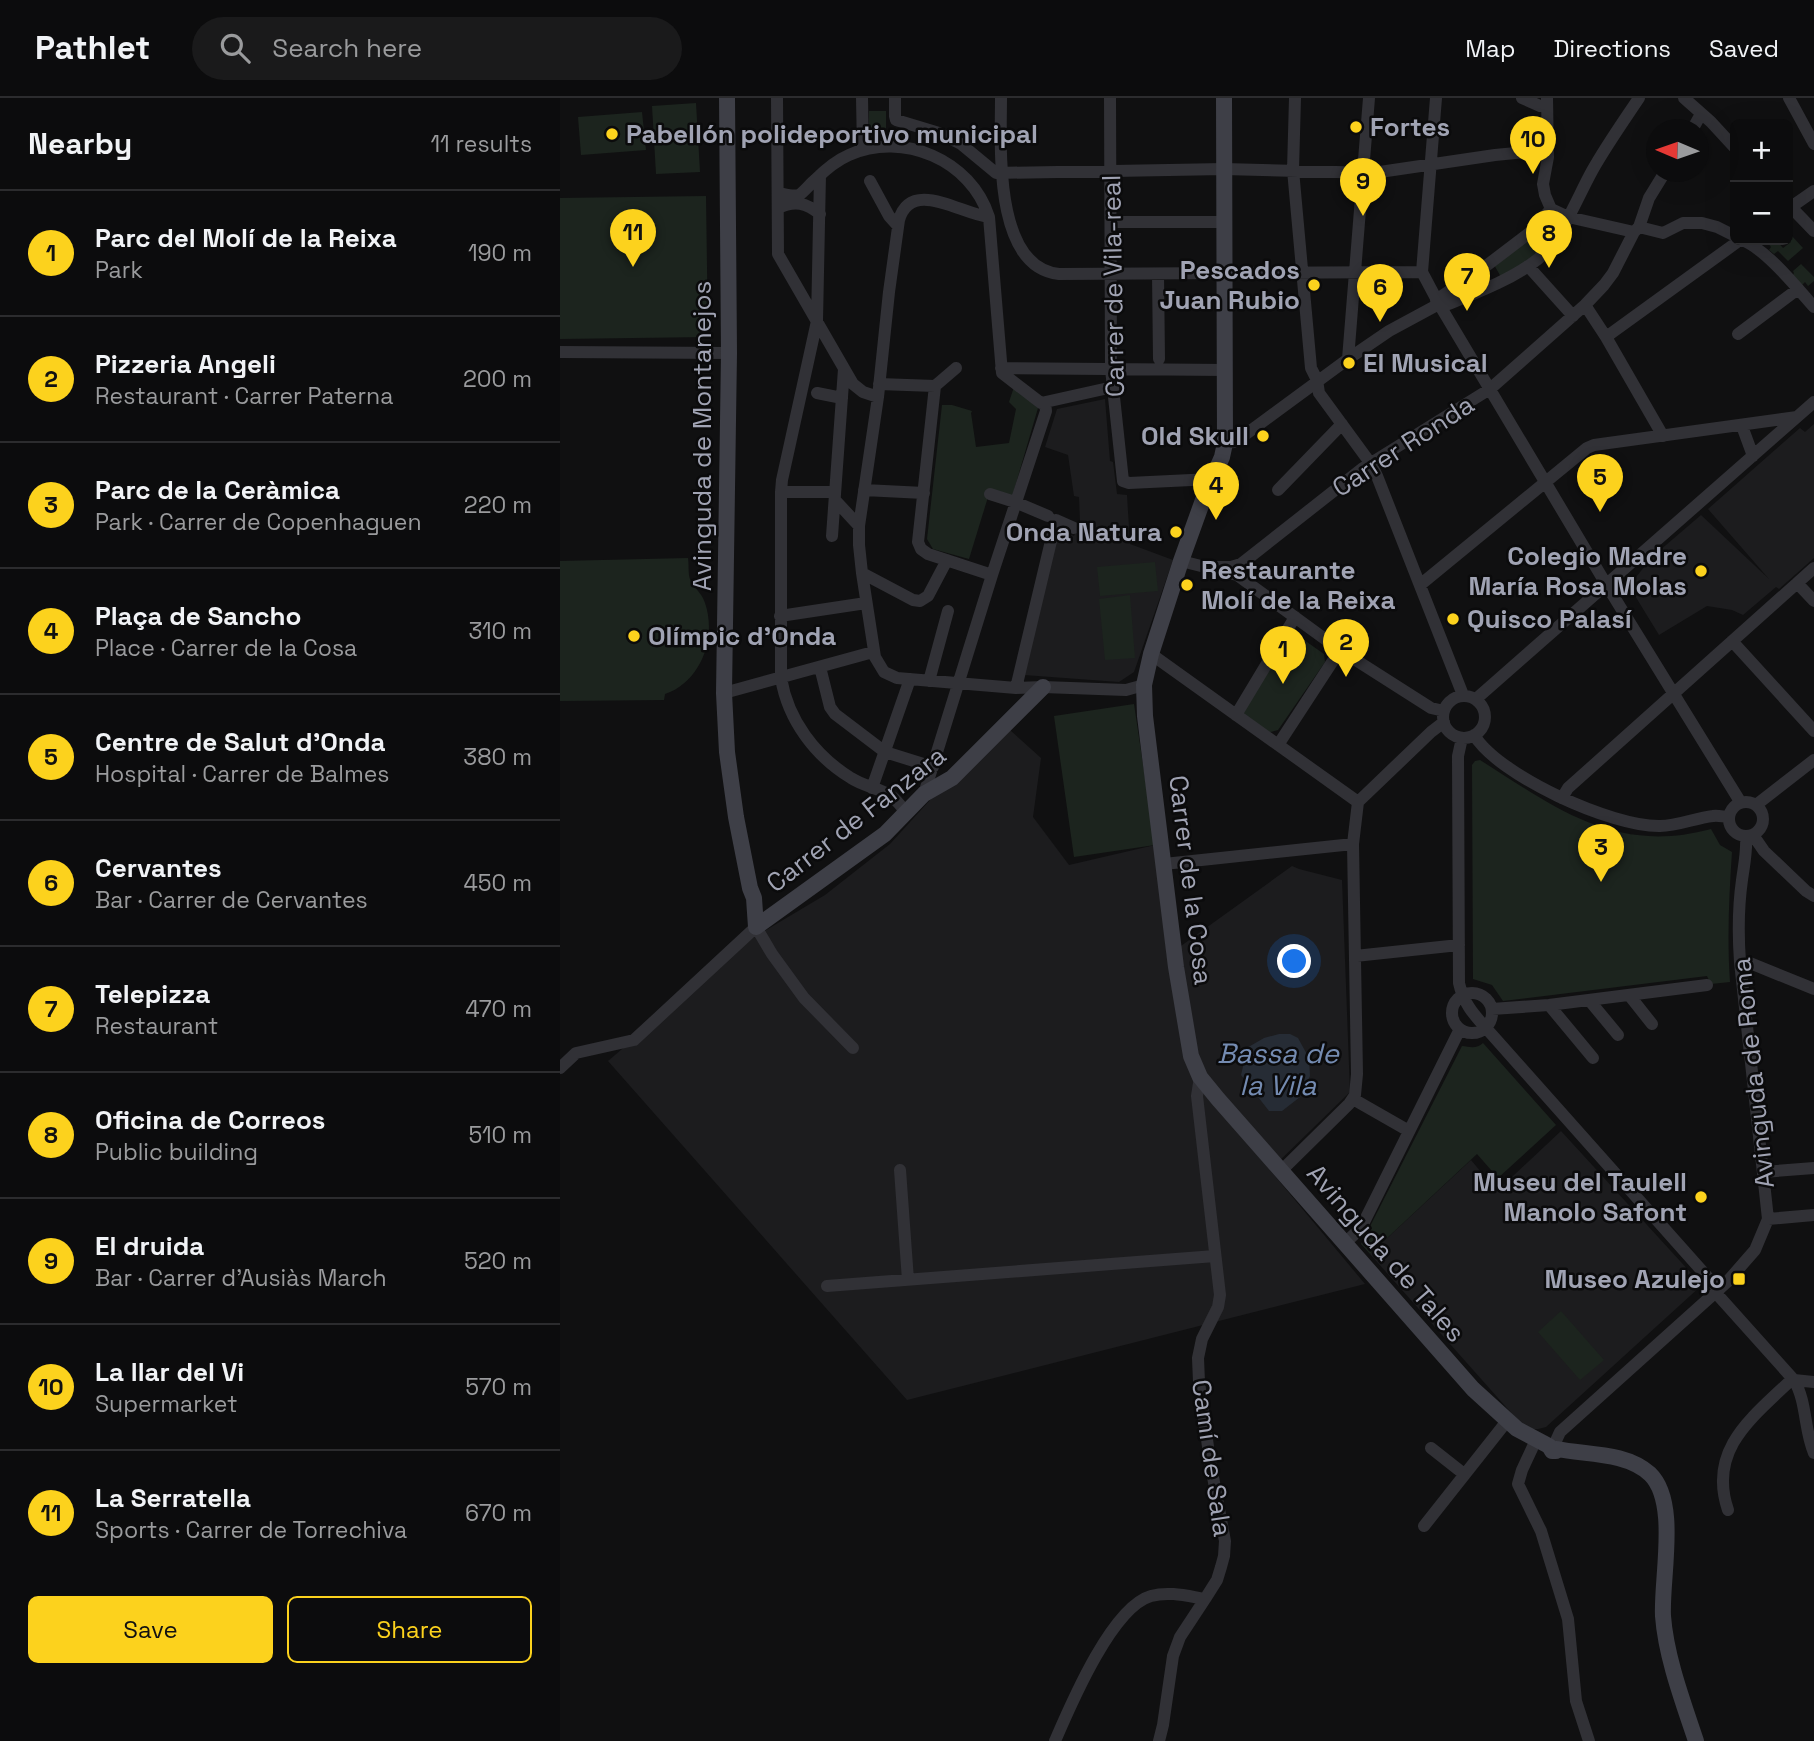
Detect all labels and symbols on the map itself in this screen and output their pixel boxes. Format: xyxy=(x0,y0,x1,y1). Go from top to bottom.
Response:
place label: Fortes xyxy=(1370,110,1450,144)
pin: 10 xyxy=(1510,116,1556,174)
place label: Pabellón polideportivo municipal xyxy=(626,117,1038,151)
marker: Fortes xyxy=(1348,119,1364,135)
north arrow xyxy=(1646,119,1709,182)
marker: Pabellón polideportivo municipal xyxy=(604,126,620,142)
pin: 9 xyxy=(1340,158,1386,216)
street label: Carrer de Vila-real xyxy=(1094,174,1132,398)
pin: 11 xyxy=(610,209,656,267)
pin: 8 xyxy=(1526,210,1572,268)
place label: Pescados Juan Rubio xyxy=(1159,253,1300,317)
pin: 7 xyxy=(1444,253,1490,311)
pin: 6 xyxy=(1357,264,1403,322)
marker: Pescados Juan Rubio xyxy=(1306,277,1322,293)
street label: Avinguda de Montanejos xyxy=(685,281,719,591)
place label: El Musical xyxy=(1363,346,1488,380)
marker: El Musical xyxy=(1341,355,1357,371)
street label: Carrer Ronda xyxy=(1325,387,1481,505)
place label: Old Skull xyxy=(1141,419,1249,453)
marker: Old Skull xyxy=(1255,428,1271,444)
pin: 5 xyxy=(1577,454,1623,512)
pin: 4 xyxy=(1193,462,1239,520)
place label: Onda Natura xyxy=(1006,515,1162,549)
marker: Onda Natura xyxy=(1168,524,1184,540)
place label: Colegio Madre María Rosa Molas xyxy=(1468,539,1687,603)
place label: Restaurante Molí de la Reixa xyxy=(1201,553,1396,617)
marker: Colegio Madre María Rosa Molas xyxy=(1693,563,1709,579)
marker: Restaurante Molí de la Reixa xyxy=(1179,577,1195,593)
place label: Quisco Palasí xyxy=(1467,602,1633,636)
marker: Quisco Palasí xyxy=(1445,611,1461,627)
place label: Olímpic d'Onda xyxy=(648,619,836,653)
pin: 2 xyxy=(1323,619,1369,677)
pin: 1 xyxy=(1260,626,1306,684)
marker: Olímpic d'Onda xyxy=(626,628,642,644)
street label: Carrer de Fanzara xyxy=(759,738,953,900)
street label: Carrer de la Cosa xyxy=(1161,773,1221,987)
pin: 3 xyxy=(1578,824,1624,882)
your location xyxy=(1277,944,1311,978)
street label: Avinguda de Roma xyxy=(1724,956,1782,1190)
water label: Bassa de la Vila xyxy=(1217,1035,1340,1103)
street label: Avinguda de Tales xyxy=(1299,1157,1473,1349)
place label: Museu del Taulell Manolo Safont xyxy=(1473,1165,1687,1229)
marker: Museu del Taulell Manolo Safont xyxy=(1693,1189,1709,1205)
place label: Museo Azulejo xyxy=(1544,1262,1725,1296)
marker: Museo Azulejo xyxy=(1731,1271,1747,1287)
street label: Camí de Sala xyxy=(1184,1377,1240,1539)

